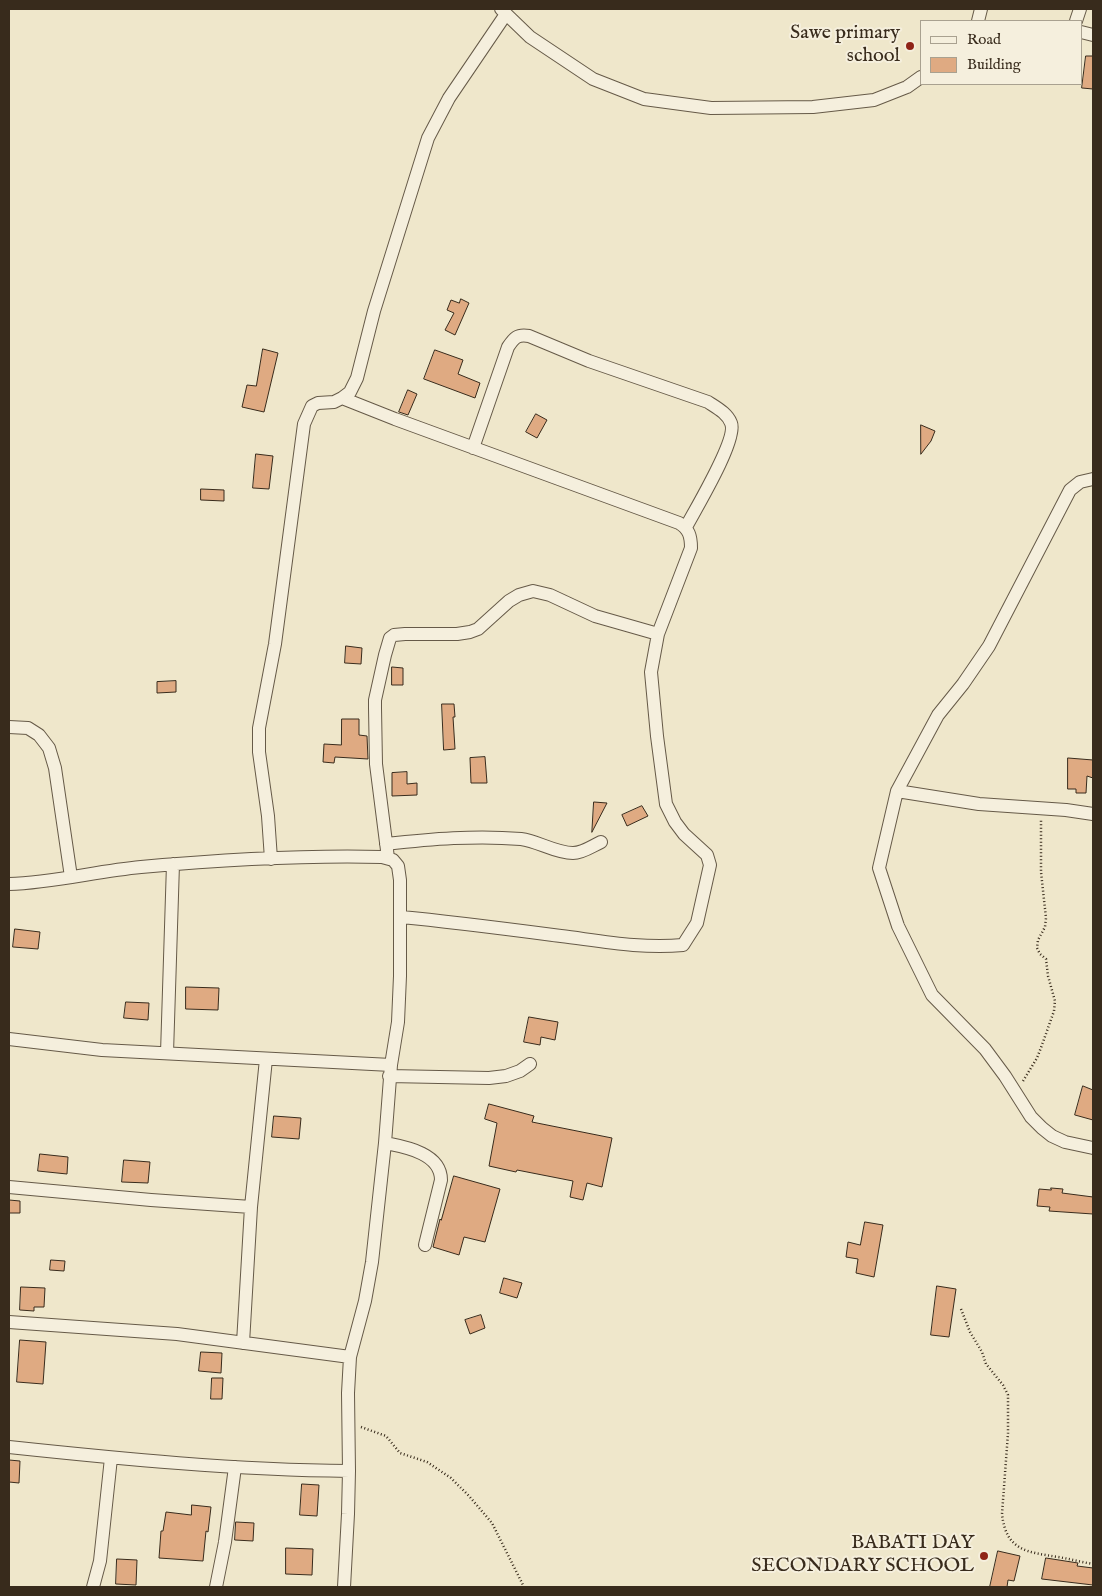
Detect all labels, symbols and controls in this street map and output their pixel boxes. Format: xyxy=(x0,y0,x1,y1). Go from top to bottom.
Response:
legend xyxy=(920,20,1082,85)
place label: Sawe primary school xyxy=(790,22,900,69)
text: Road xyxy=(967,30,1001,49)
marker: Sawe primary school xyxy=(904,40,916,52)
text: Building xyxy=(967,55,1021,74)
place label: BABATI DAY SECONDARY SCHOOL xyxy=(751,1532,974,1579)
marker: BABATI DAY SECONDARY SCHOOL xyxy=(978,1550,990,1562)

